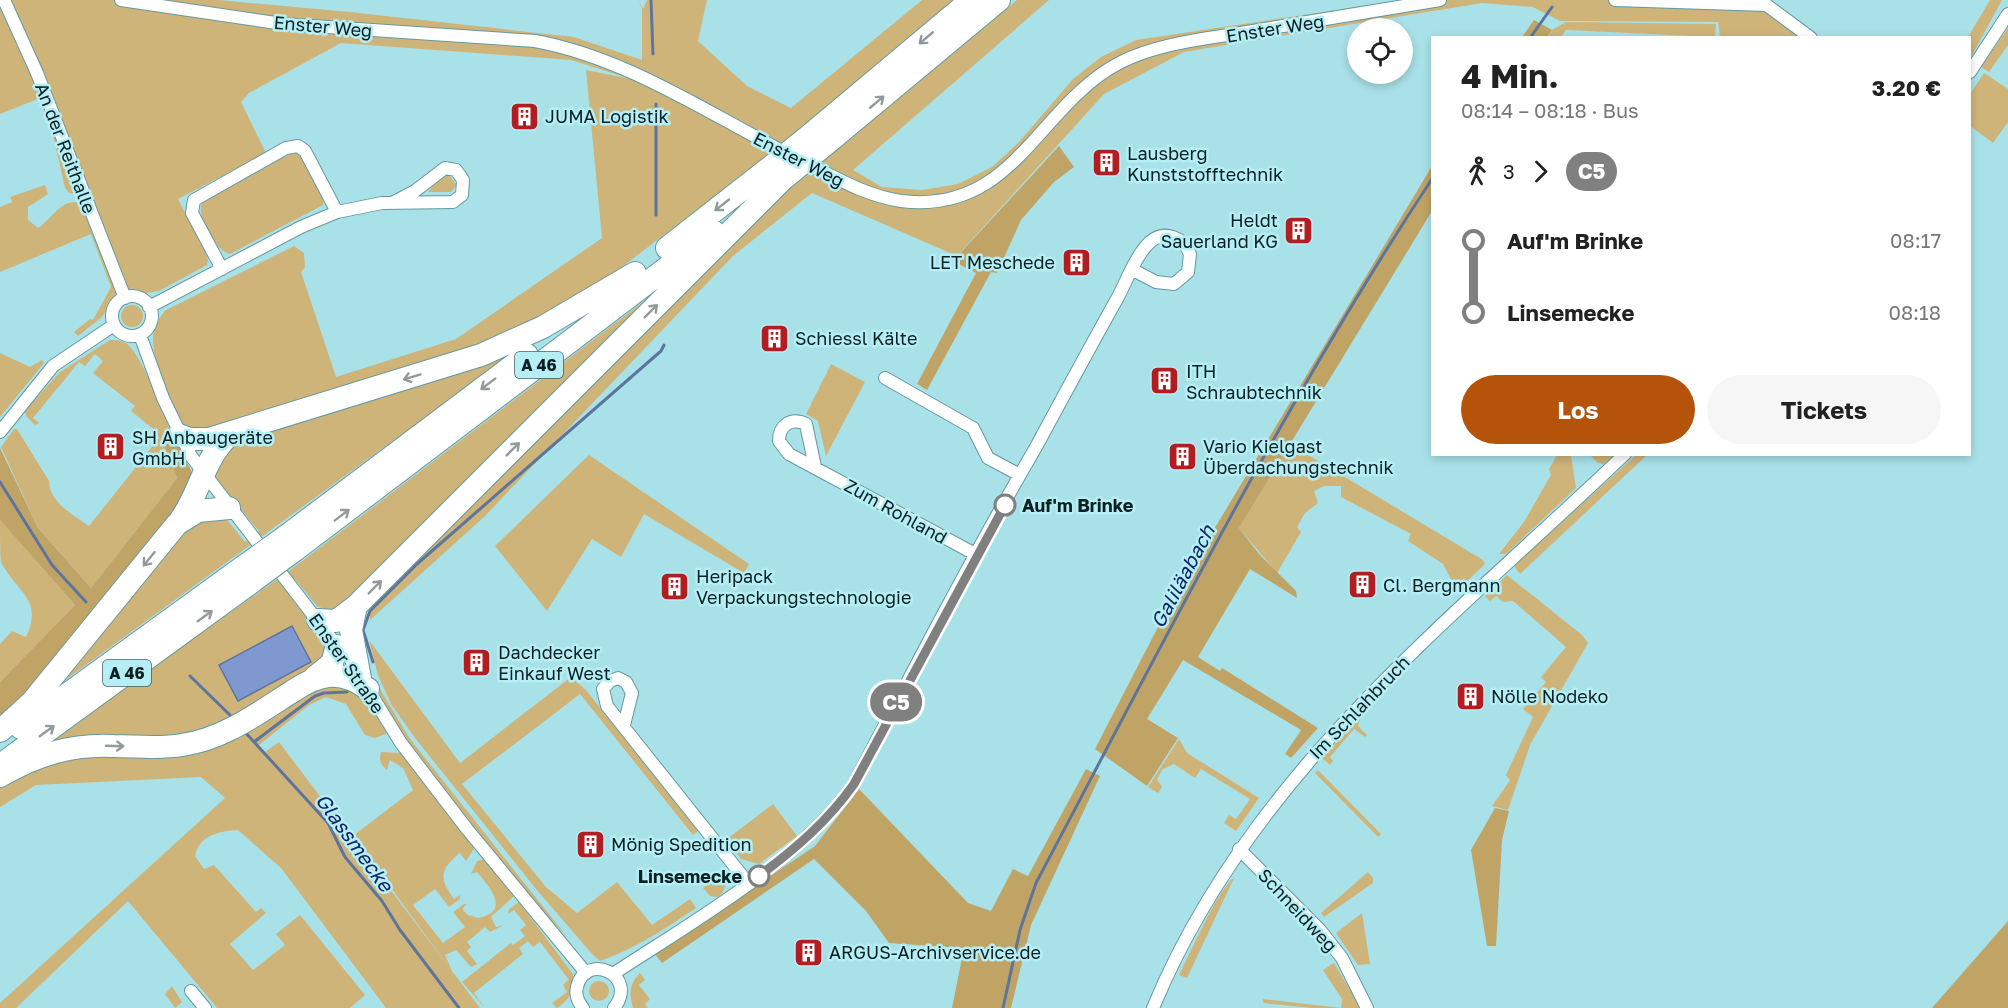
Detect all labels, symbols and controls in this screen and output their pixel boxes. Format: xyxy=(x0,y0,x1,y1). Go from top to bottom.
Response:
street label: Enster Weg xyxy=(1224,9,1326,47)
street label: Enster Weg xyxy=(273,11,373,41)
map controls xyxy=(1347,18,1413,84)
button: locate xyxy=(1347,18,1413,84)
one-way arrow xyxy=(918,31,934,44)
text: 4 Min. xyxy=(1461,56,1559,95)
text: 3.20 € xyxy=(1872,74,1941,101)
street label: An der Reithalle xyxy=(31,80,101,216)
one-way arrow xyxy=(869,95,885,108)
text: 08:14 – 08:18 · Bus xyxy=(1461,98,1639,122)
building icon: JUMA Logistik xyxy=(508,100,540,132)
place label: JUMA Logistik xyxy=(545,105,669,127)
street label: Enster Weg xyxy=(750,127,848,191)
place label: Lausberg Kunststofftechnik xyxy=(1127,142,1283,185)
building icon: Lausberg Kunststofftechnik xyxy=(1090,147,1122,179)
icon: walk xyxy=(1461,155,1494,188)
icon: forward xyxy=(1524,155,1557,188)
text: C5 xyxy=(1578,158,1605,184)
text: 3 xyxy=(1503,159,1515,183)
one-way arrow xyxy=(714,199,730,212)
place label: Heldt Sauerland KG xyxy=(1161,209,1278,252)
building icon: Heldt Sauerland KG xyxy=(1283,214,1315,246)
text: Auf'm Brinke xyxy=(1507,227,1643,254)
text: 08:17 xyxy=(1890,228,1941,252)
building icon: LET Meschede xyxy=(1060,246,1092,278)
place label: LET Meschede xyxy=(930,251,1055,273)
text: Linsemecke xyxy=(1507,299,1634,326)
text: 08:18 xyxy=(1889,300,1941,324)
one-way arrow xyxy=(643,304,658,319)
building icon: Schiessl Kälte xyxy=(758,322,790,354)
place label: Schiessl Kälte xyxy=(795,327,917,349)
road number: A 46 xyxy=(515,352,563,378)
place label: ITH Schraubtechnik xyxy=(1186,360,1322,403)
building icon: ITH Schraubtechnik xyxy=(1149,365,1181,397)
one-way arrow xyxy=(403,372,422,383)
button: Los xyxy=(1461,375,1695,444)
button: Tickets xyxy=(1707,375,1941,444)
one-way arrow xyxy=(480,377,496,390)
place label: SH Anbaugeräte GmbH xyxy=(132,426,273,469)
building icon: SH Anbaugeräte GmbH xyxy=(95,431,127,463)
place label: Vario Kielgast Überdachungstechnik xyxy=(1203,435,1394,478)
building icon: Vario Kielgast Überdachungstechnik xyxy=(1166,440,1198,472)
one-way arrow xyxy=(505,442,520,457)
street label: Zum Rohland xyxy=(841,474,951,548)
marker: Auf'm Brinke xyxy=(994,494,1016,516)
place label: Auf'm Brinke xyxy=(1022,494,1134,516)
one-way arrow xyxy=(334,509,350,522)
water label: Galiläabach xyxy=(1145,520,1219,632)
one-way arrow xyxy=(142,551,156,566)
place label: Heripack Verpackungstechnologie xyxy=(696,565,911,608)
building icon: Cl. Bergmann xyxy=(1346,569,1378,601)
building icon: Heripack Verpackungstechnologie xyxy=(659,570,691,602)
place label: Cl. Bergmann xyxy=(1383,574,1500,596)
one-way arrow xyxy=(367,580,382,594)
street label: Enster Straße xyxy=(304,609,390,717)
one-way arrow xyxy=(197,610,213,622)
place label: Dachdecker Einkauf West xyxy=(498,641,611,684)
building icon: Dachdecker Einkauf West xyxy=(461,646,493,678)
street label: Im Schlahbruch xyxy=(1304,651,1414,763)
road number: A 46 xyxy=(103,660,151,686)
building icon: Nölle Nodeko xyxy=(1454,680,1486,712)
line badge: C5 xyxy=(869,682,923,722)
place label: Nölle Nodeko xyxy=(1491,685,1608,707)
text: C5 xyxy=(882,689,910,715)
one-way arrow xyxy=(39,724,55,737)
one-way arrow xyxy=(105,740,125,752)
water label: Glassmecke xyxy=(311,788,400,897)
building icon: Mönig Spedition xyxy=(574,828,606,860)
place label: Mönig Spedition xyxy=(611,833,752,855)
street label: Schneidweg xyxy=(1254,864,1342,956)
place label: Linsemecke xyxy=(638,865,742,887)
marker: Linsemecke xyxy=(748,865,770,887)
building icon: ARGUS-Archivservice.de xyxy=(792,936,824,968)
place label: ARGUS-Archivservice.de xyxy=(829,941,1041,963)

